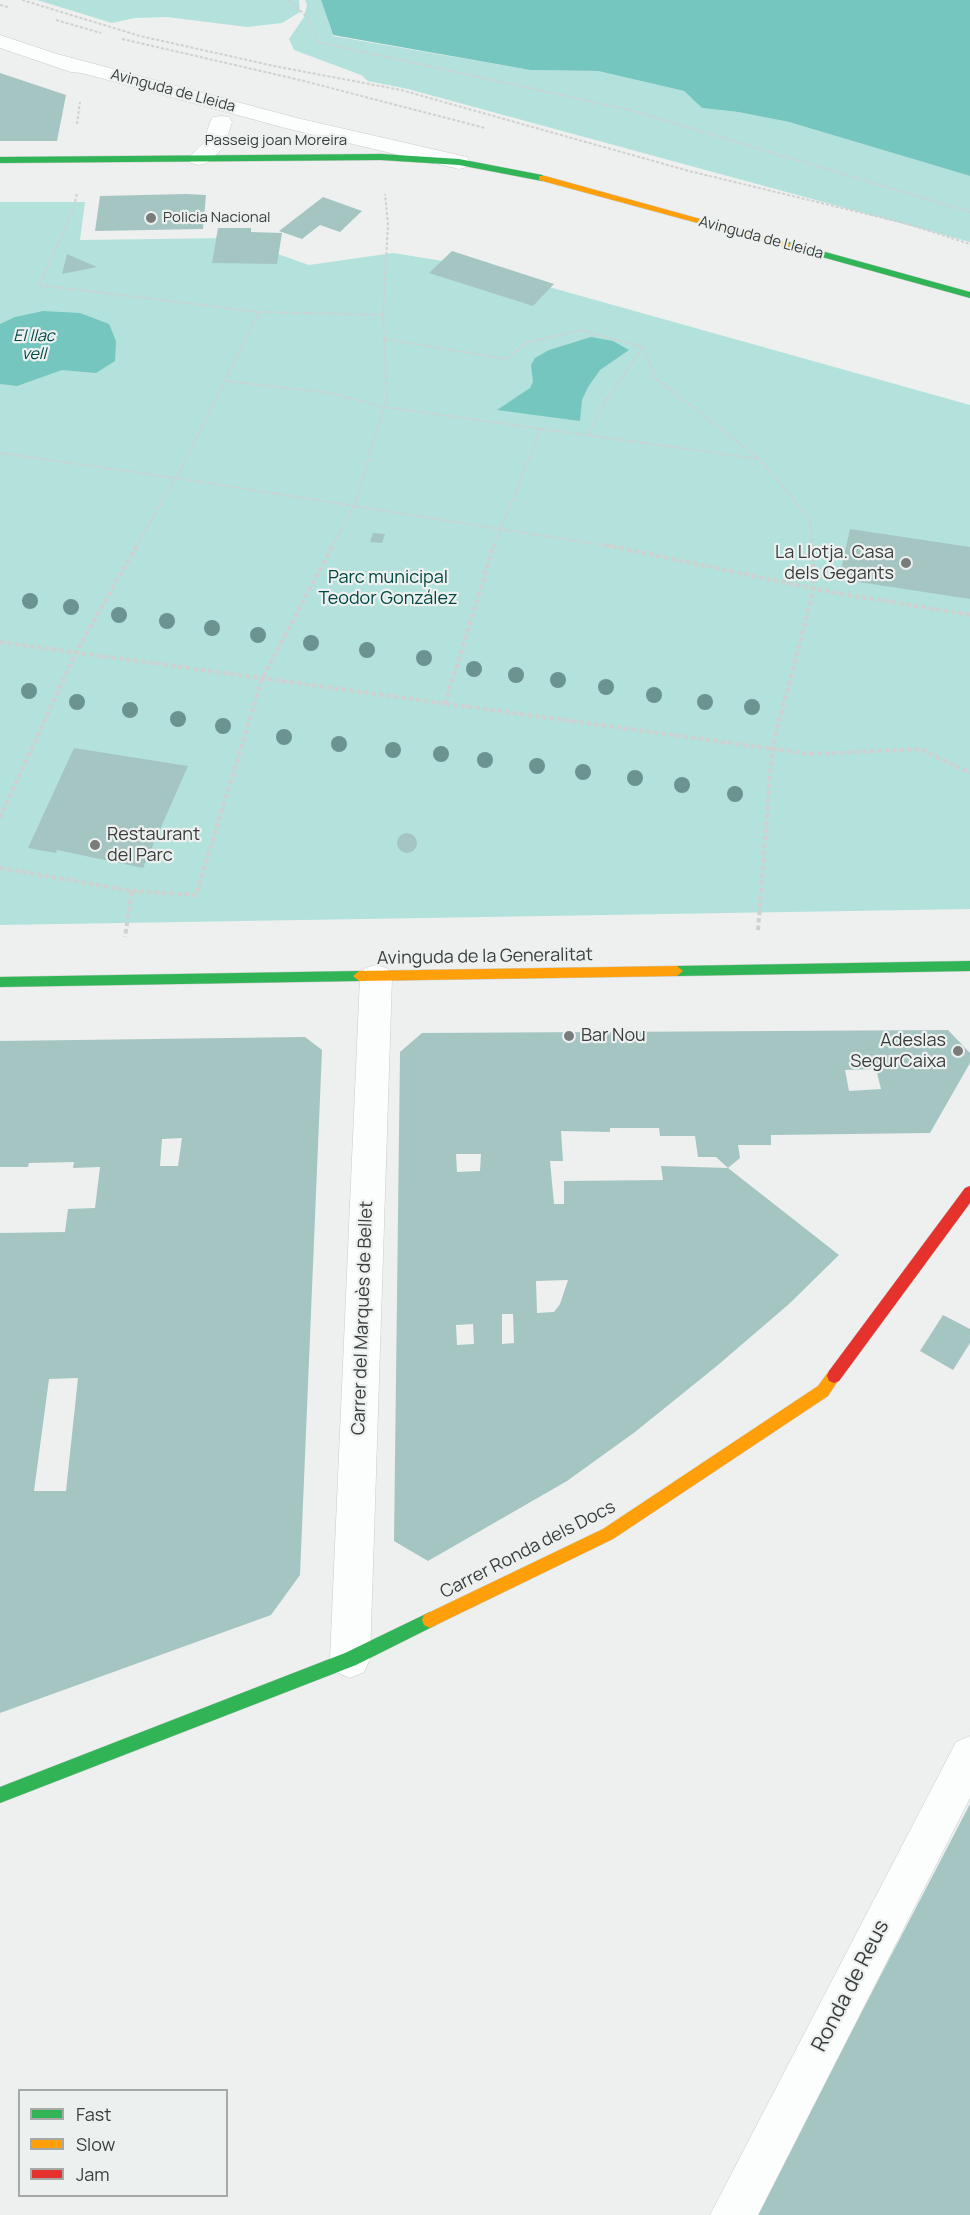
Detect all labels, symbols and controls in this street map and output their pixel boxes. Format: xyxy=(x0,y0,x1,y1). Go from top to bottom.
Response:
street label: Avinguda de Lleida xyxy=(109,66,237,116)
street label: Passeig joan Moreira xyxy=(205,132,347,150)
place label: Policia Nacional xyxy=(163,209,271,227)
marker: Policia Nacional xyxy=(144,211,158,225)
street label: Avinguda de Lleida xyxy=(697,213,825,263)
water label: El llac vell xyxy=(13,327,55,365)
place label: La Llotja. Casa dels Gegants xyxy=(775,542,894,584)
marker: La Llotja. Casa dels Gegants xyxy=(899,556,913,570)
park label: Parc municipal Teodor González xyxy=(318,567,458,610)
place label: Restaurant del Parc xyxy=(107,824,200,866)
marker: Restaurant del Parc xyxy=(88,838,102,852)
street label: Avinguda de la Generalitat xyxy=(377,944,593,970)
place label: Bar Nou xyxy=(581,1025,646,1047)
marker: Bar Nou xyxy=(562,1029,576,1043)
place label: Adeslas SegurCaixa xyxy=(850,1030,946,1072)
marker: Adeslas SegurCaixa xyxy=(951,1044,965,1058)
street label: Carrer del Marquès de Bellet xyxy=(348,1201,378,1435)
street label: Carrer Ronda dels Docs xyxy=(437,1496,619,1604)
street label: Ronda de Reus xyxy=(807,1916,895,2056)
legend xyxy=(18,2089,228,2197)
text: Fast xyxy=(76,2102,111,2126)
text: Slow xyxy=(76,2132,115,2156)
text: Jam xyxy=(76,2162,110,2186)

